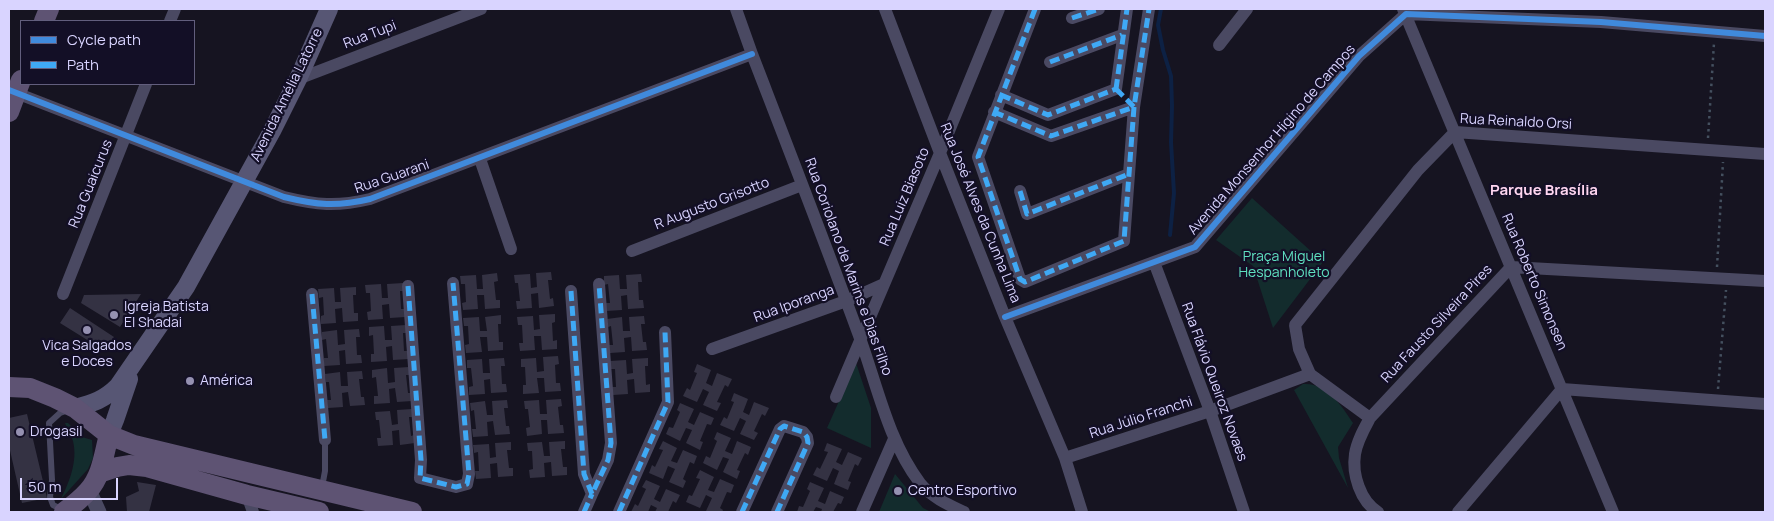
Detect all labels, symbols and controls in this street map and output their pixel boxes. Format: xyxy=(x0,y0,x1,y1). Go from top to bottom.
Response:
street label: Rua Tupi xyxy=(341,17,399,53)
legend xyxy=(20,20,195,85)
street label: Avenida Amélia Latorre xyxy=(247,26,327,164)
text: Cycle path xyxy=(67,29,141,50)
street label: Avenida Monsenhor Higino de Campos xyxy=(1185,41,1359,239)
text: Path xyxy=(67,54,99,75)
street label: Rua Reinaldo Orsi xyxy=(1460,111,1572,133)
street label: Rua José Alves da Cunha Lima xyxy=(936,121,1024,305)
street label: Rua Guaicurus xyxy=(66,137,116,231)
street label: Rua Luiz Biasoto xyxy=(877,145,933,249)
street label: Rua Guarani xyxy=(352,156,432,198)
street label: Rua Coriolano de Marins e Dias Filho xyxy=(801,156,895,378)
street label: R Augusto Grisotto xyxy=(652,174,772,234)
district label: Parque Brasília xyxy=(1490,182,1598,200)
street label: Rua Roberto Simonsen xyxy=(1498,211,1570,353)
park label: Praça Miguel Hespanholeto xyxy=(1238,249,1330,282)
street label: Rua Fausto Silveira Pires xyxy=(1378,261,1496,387)
street label: Rua Iporanga xyxy=(751,282,837,326)
place label: Igreja Batista El Shadai xyxy=(124,299,209,332)
street label: Rua Flávio Queiroz Novaes xyxy=(1177,300,1251,464)
marker: Igreja Batista El Shadai xyxy=(108,309,120,321)
marker: Vica Salgados e Doces xyxy=(81,324,93,336)
place label: Vica Salgados e Doces xyxy=(42,338,132,371)
place label: América xyxy=(200,373,253,389)
marker: América xyxy=(184,375,196,387)
street label: Rua Júlio Franchi xyxy=(1087,393,1195,443)
place label: Drogasil xyxy=(30,424,83,440)
marker: Drogasil xyxy=(14,426,26,438)
scale bar xyxy=(22,468,120,500)
text: 50 m xyxy=(28,476,62,497)
place label: Centro Esportivo xyxy=(908,483,1017,499)
marker: Centro Esportivo xyxy=(892,485,904,497)

